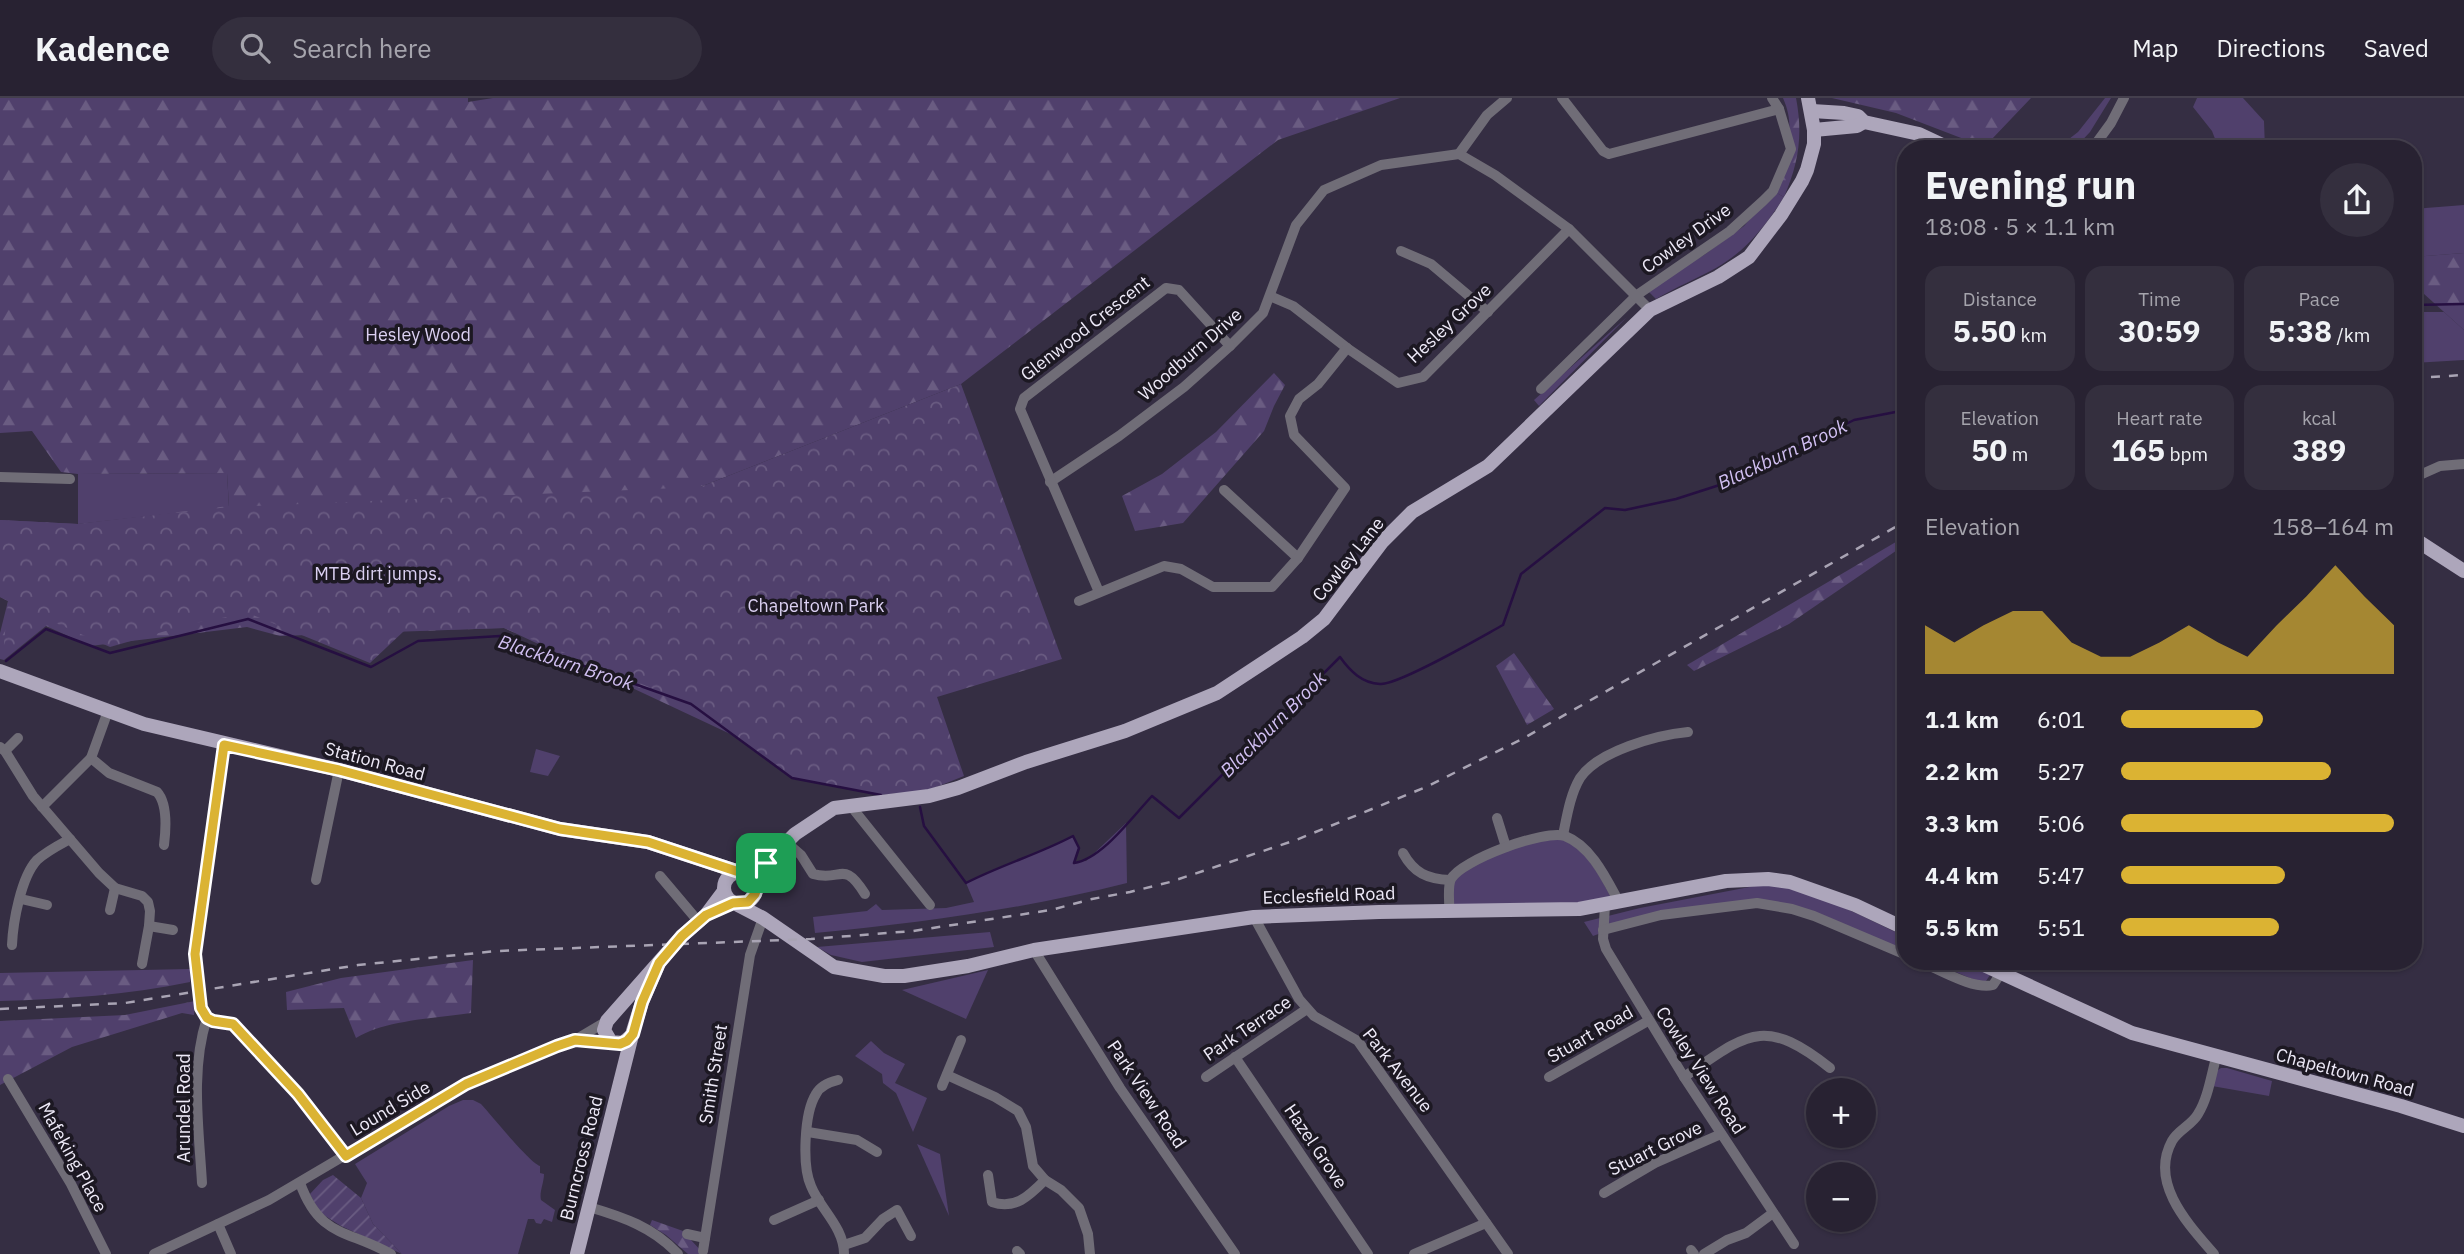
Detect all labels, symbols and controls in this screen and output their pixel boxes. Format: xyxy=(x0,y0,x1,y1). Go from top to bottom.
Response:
search box xyxy=(212,17,702,80)
text: Kadence xyxy=(35,27,170,70)
icon: search xyxy=(236,29,274,67)
text: Search here xyxy=(292,31,432,65)
text: Map xyxy=(2132,32,2178,64)
text: Directions xyxy=(2216,32,2326,64)
text: Saved xyxy=(2364,32,2429,64)
text: Evening run xyxy=(1925,160,2136,209)
button: share xyxy=(2320,163,2394,237)
street label: Cowley Drive xyxy=(1637,198,1735,278)
text: 18:08 · 5 × 1.1 km xyxy=(1925,211,2115,241)
street label: Glenwood Crescent xyxy=(1016,270,1154,386)
street label: Hesley Grove xyxy=(1402,278,1496,368)
text: Distance xyxy=(1963,287,2037,311)
text: Time xyxy=(2138,287,2181,311)
text: Pace xyxy=(2298,287,2340,311)
street label: Woodburn Drive xyxy=(1133,303,1247,405)
text: 5.50 xyxy=(1953,311,2016,350)
text: 30:59 xyxy=(2119,311,2200,350)
text: 5:38 xyxy=(2268,311,2332,350)
park label: Hesley Wood xyxy=(365,323,471,346)
text: km xyxy=(2016,323,2047,347)
text: /km xyxy=(2332,323,2370,347)
text: Elevation xyxy=(1960,406,2039,430)
text: Heart rate xyxy=(2116,406,2203,430)
text: kcal xyxy=(2302,406,2336,430)
water label: Blackburn Brook xyxy=(1713,413,1852,495)
text: 50 xyxy=(1971,430,2007,469)
text: 165 xyxy=(2111,430,2165,469)
text: 389 xyxy=(2292,430,2346,469)
text: m xyxy=(2007,442,2028,466)
text: bpm xyxy=(2165,442,2208,466)
text: Elevation xyxy=(1925,511,2020,541)
text: 158–164 m xyxy=(2272,511,2394,541)
street label: Cowley Lane xyxy=(1307,512,1389,606)
park label: MTB dirt jumps. xyxy=(314,562,442,585)
park label: Chapeltown Park xyxy=(747,594,885,617)
water label: Blackburn Brook xyxy=(496,629,638,695)
water label: Blackburn Brook xyxy=(1215,665,1332,782)
text: 1.1 km xyxy=(1925,704,1999,734)
text: 6:01 xyxy=(2037,704,2085,734)
street label: Station Road xyxy=(322,737,428,785)
text: 2.2 km xyxy=(1925,756,1999,786)
text: 5:27 xyxy=(2037,756,2085,786)
text: 3.3 km xyxy=(1925,808,1999,838)
text: 5:06 xyxy=(2037,808,2085,838)
pin xyxy=(736,833,796,893)
icon: arrive xyxy=(747,844,785,882)
text: 4.4 km xyxy=(1925,860,1999,890)
text: 5:47 xyxy=(2037,860,2085,890)
street label: Ecclesfield Road xyxy=(1262,881,1396,909)
text: 5.5 km xyxy=(1925,912,1999,942)
text: 5:51 xyxy=(2037,912,2085,942)
street label: Park Terrace xyxy=(1199,990,1296,1066)
street label: Stuart Road xyxy=(1543,1000,1637,1068)
street label: Cowley View Road xyxy=(1651,1002,1751,1138)
street label: Smith Street xyxy=(694,1022,732,1126)
street label: Park Avenue xyxy=(1358,1023,1438,1117)
street label: Park View Road xyxy=(1102,1036,1192,1152)
street label: Chapeltown Road xyxy=(2273,1043,2417,1101)
street label: Arundel Road xyxy=(172,1053,195,1163)
street label: Lound Side xyxy=(346,1075,434,1141)
map controls xyxy=(1806,1078,1876,1232)
button: + xyxy=(1806,1078,1876,1148)
street label: Burncross Road xyxy=(554,1093,608,1223)
street label: Mafeking Place xyxy=(33,1098,113,1216)
street label: Hazel Grove xyxy=(1279,1099,1353,1193)
street label: Stuart Grove xyxy=(1604,1115,1706,1181)
button: − xyxy=(1806,1162,1876,1232)

